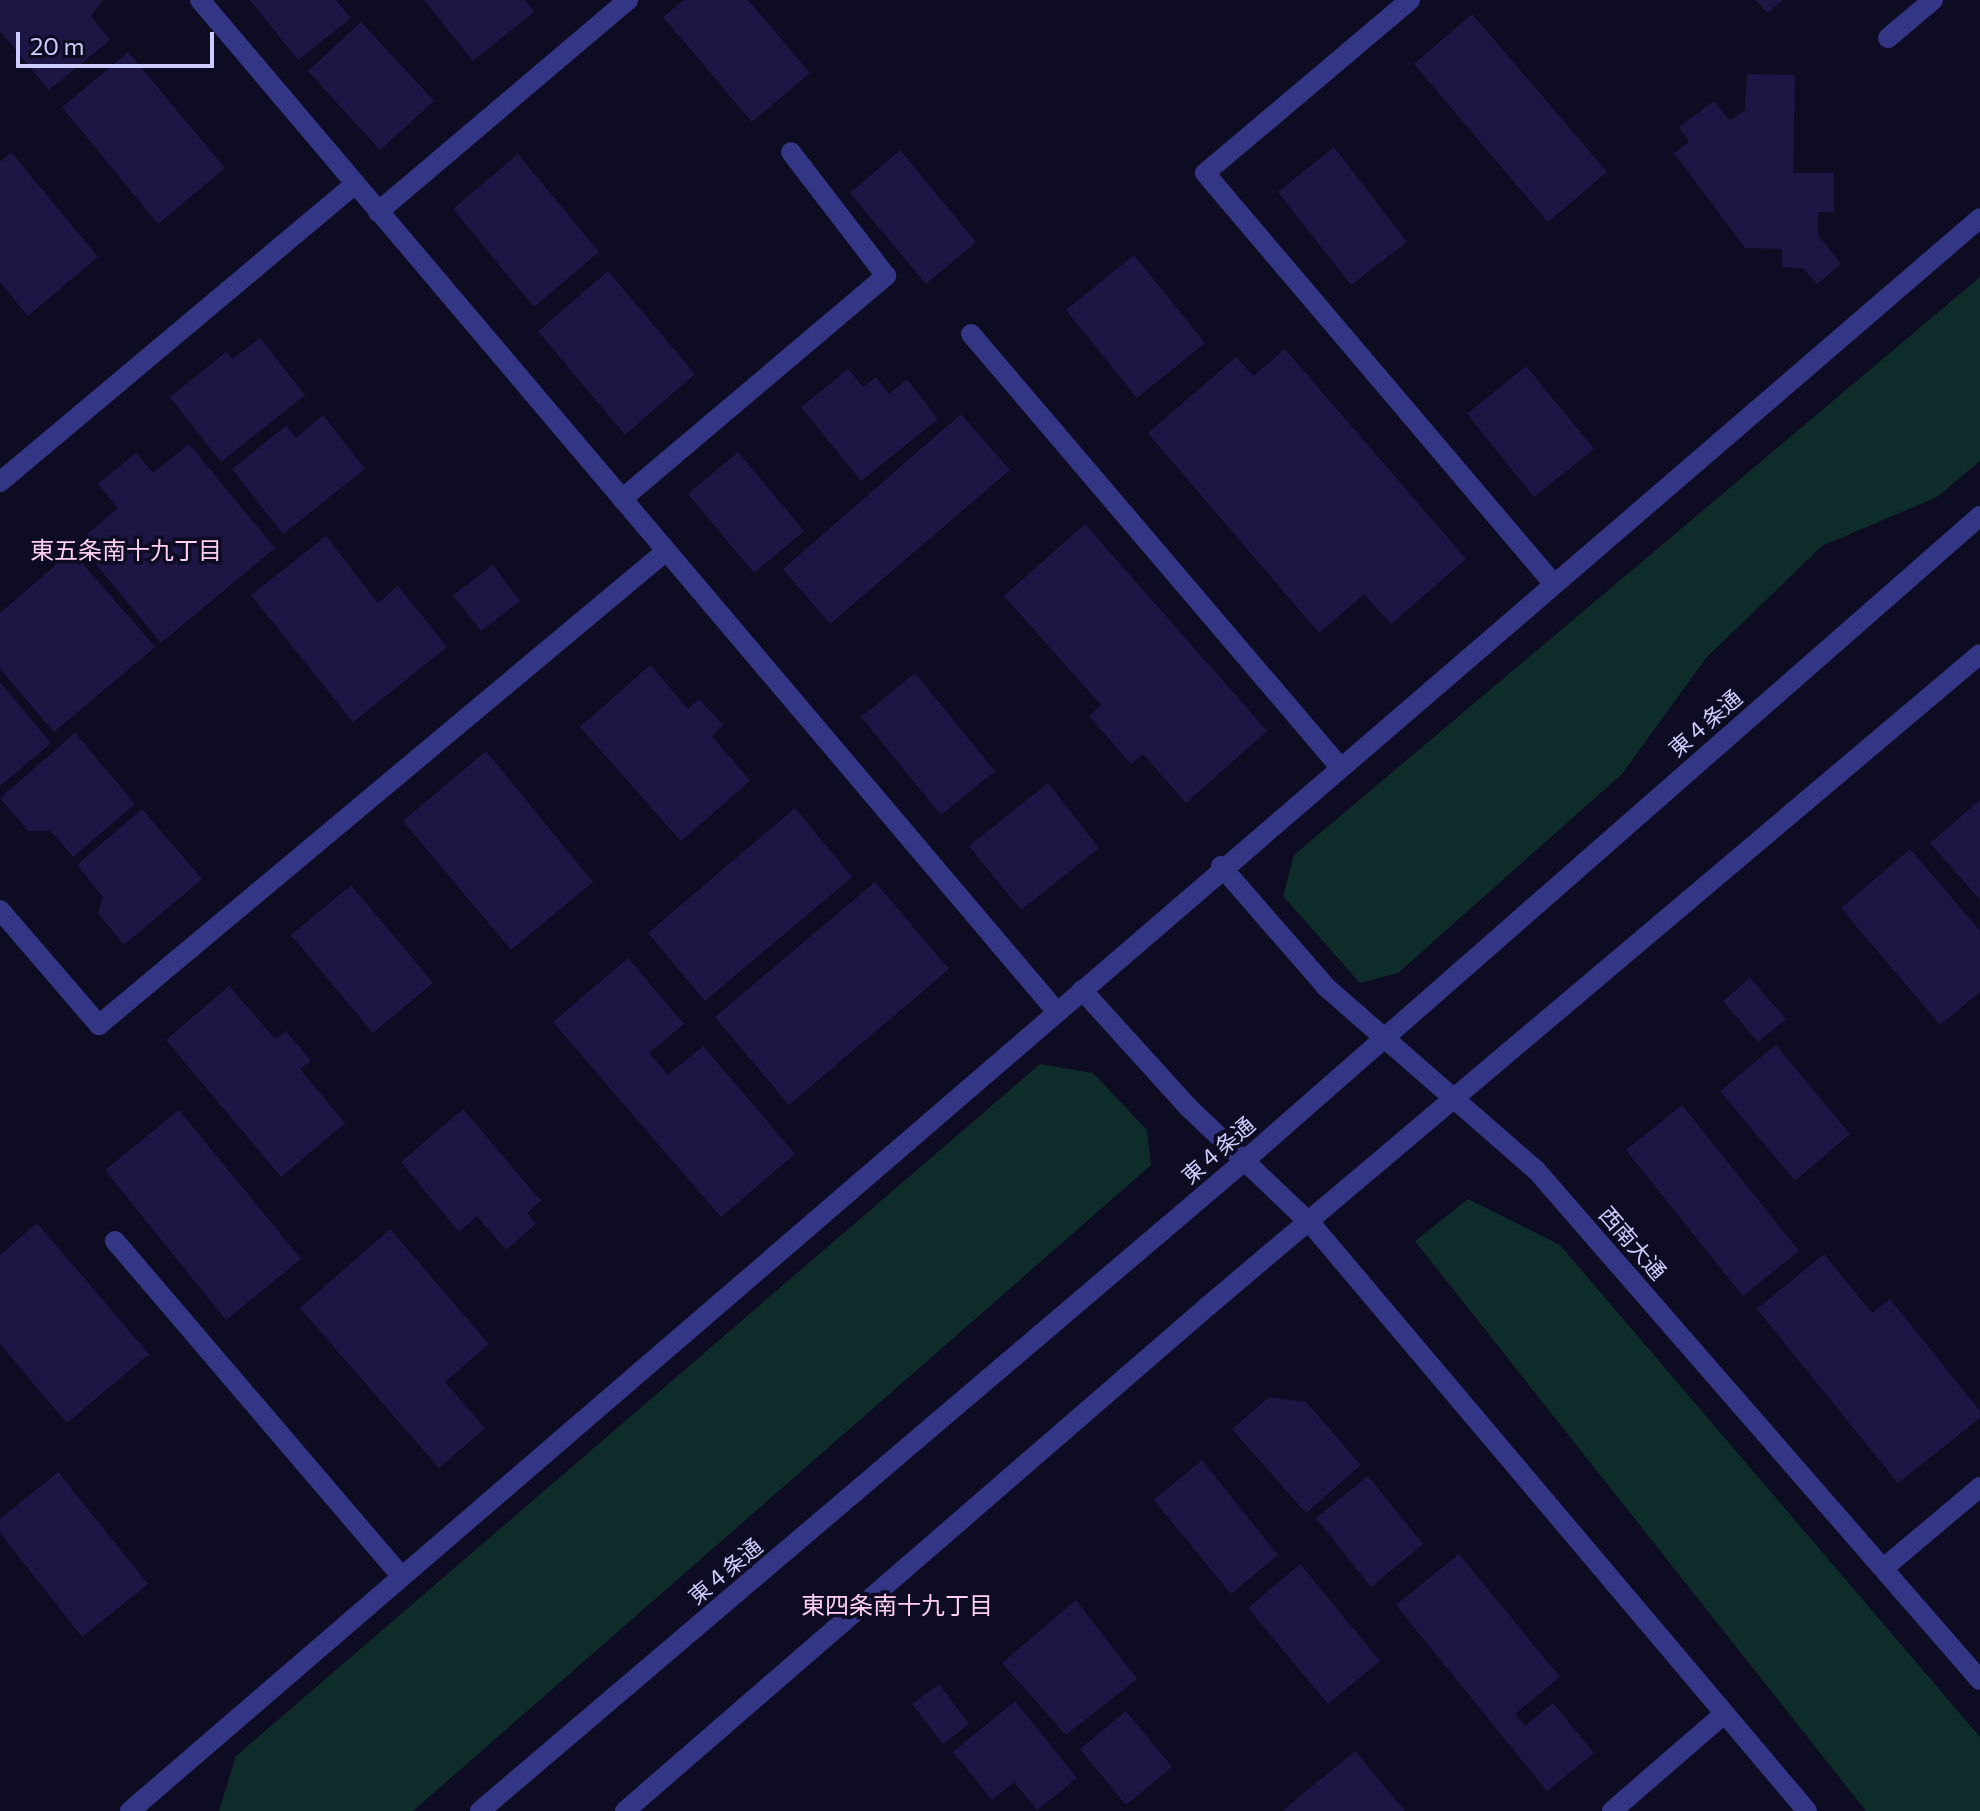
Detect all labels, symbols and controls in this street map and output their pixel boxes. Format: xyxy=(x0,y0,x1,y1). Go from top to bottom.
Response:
scale bar xyxy=(20,16,218,66)
text: 20 m xyxy=(30,31,84,60)
district label: 東五条南十九丁目 xyxy=(30,536,222,564)
street label: 東４条通 xyxy=(1663,684,1747,762)
street label: 東４条通 xyxy=(1176,1111,1260,1189)
street label: 西南大通 xyxy=(1594,1201,1672,1285)
street label: 東４条通 xyxy=(683,1533,767,1609)
district label: 東四条南十九丁目 xyxy=(801,1591,993,1619)

